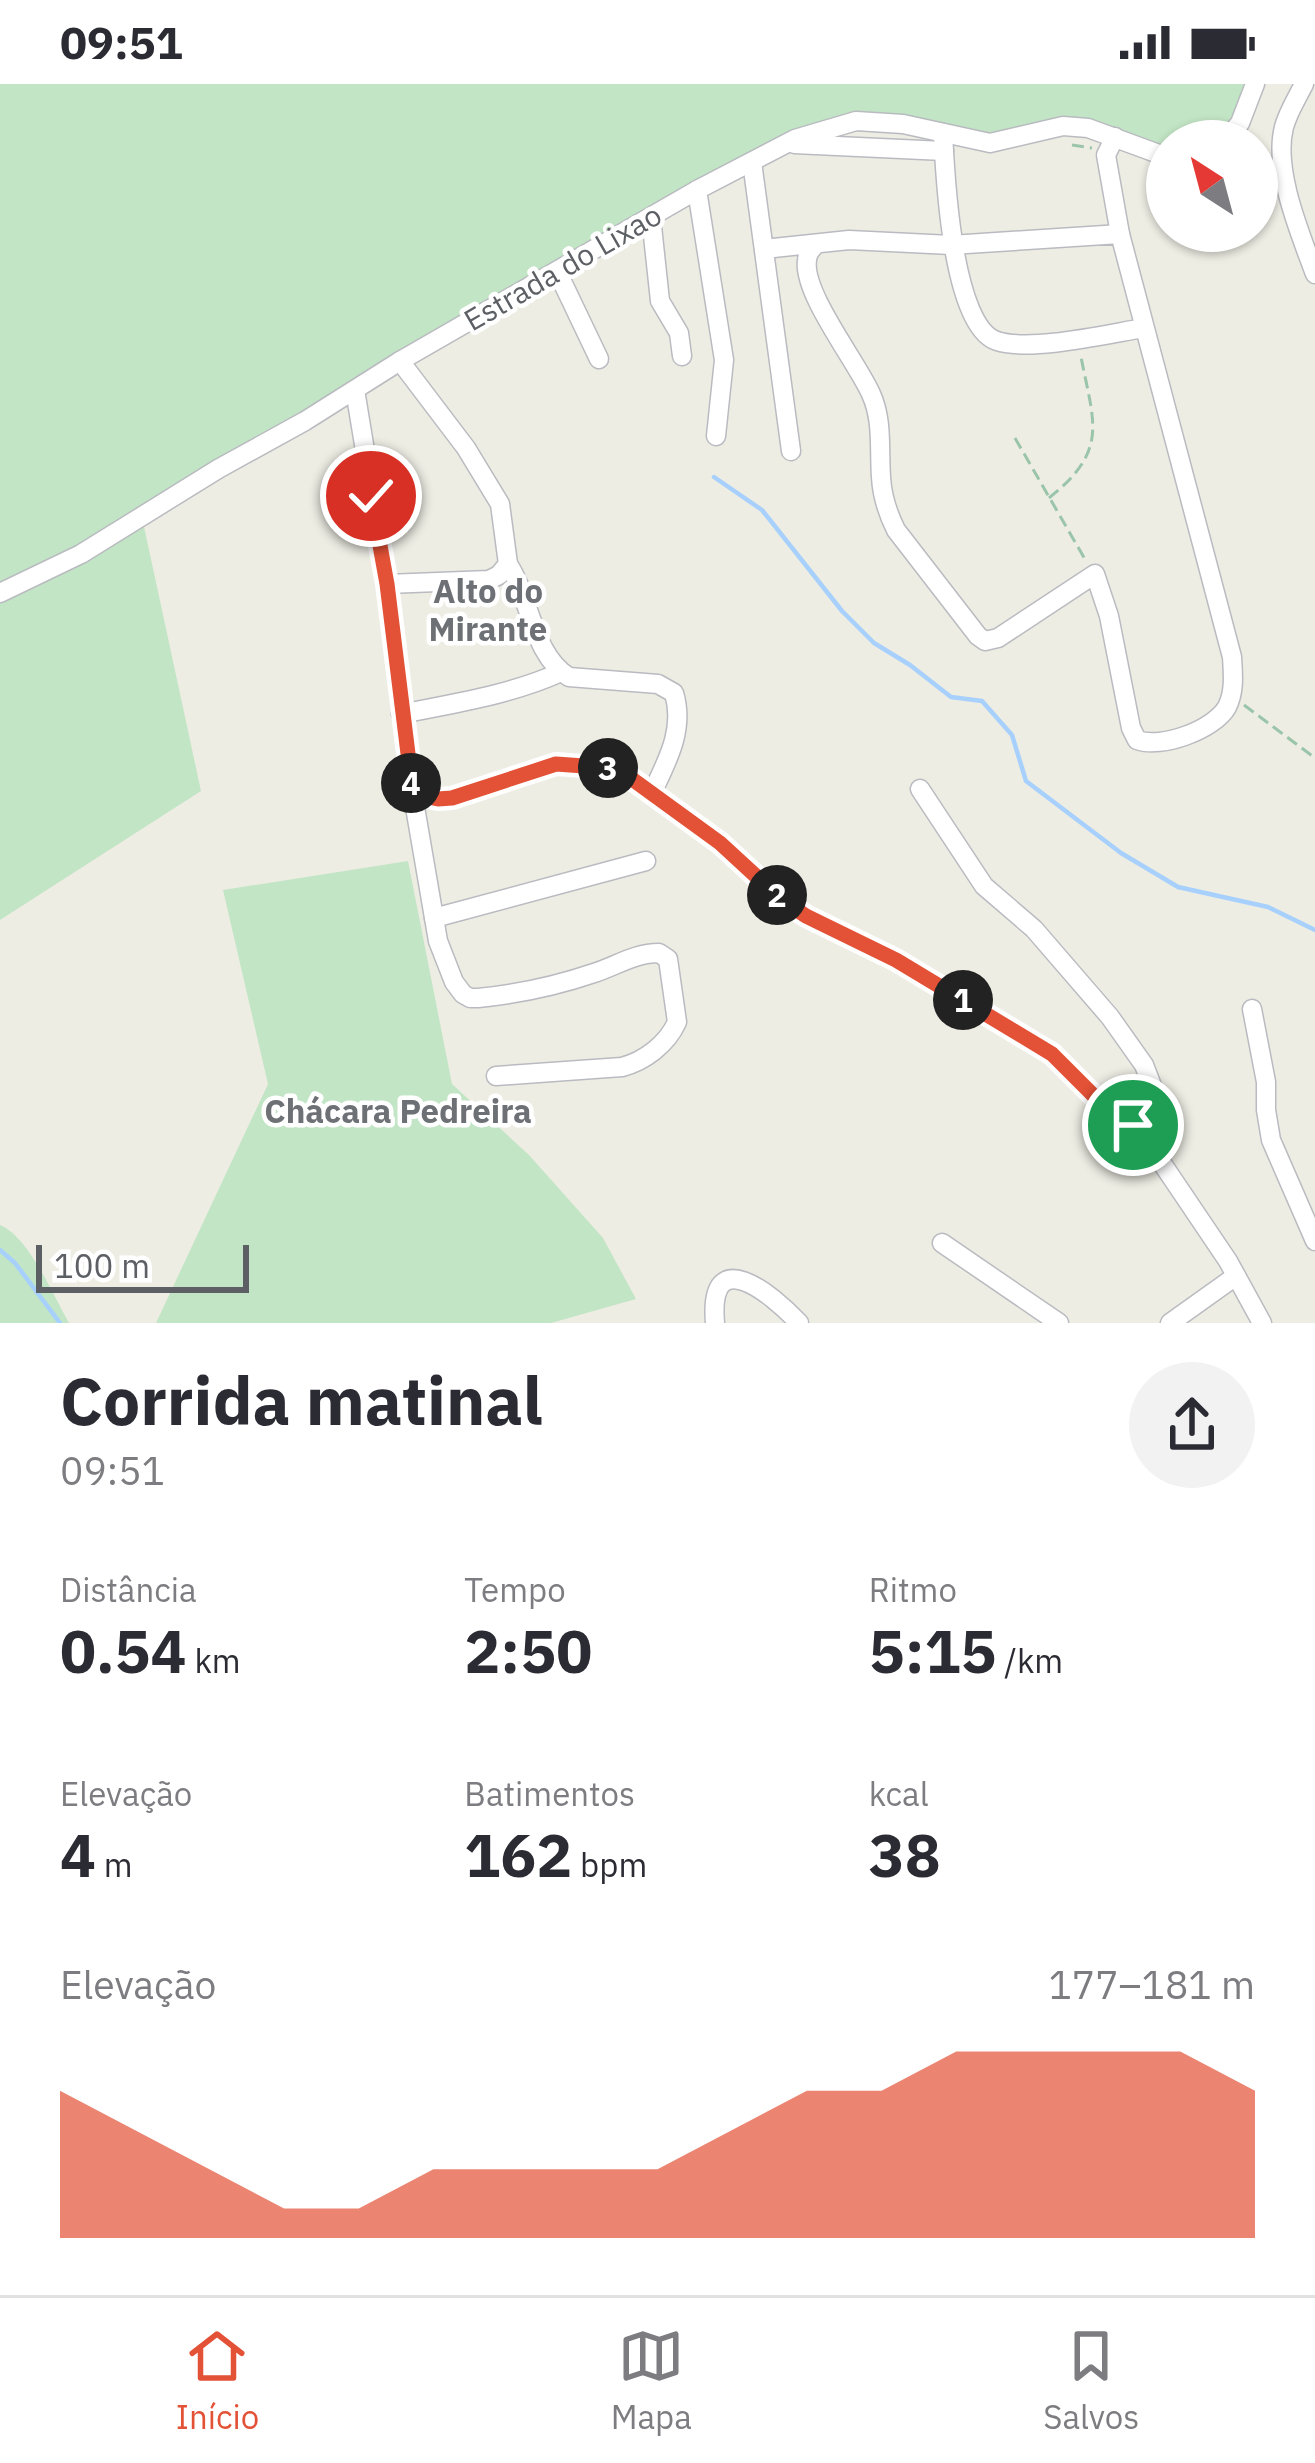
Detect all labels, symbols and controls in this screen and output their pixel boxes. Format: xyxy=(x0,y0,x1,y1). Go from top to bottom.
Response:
text: 09:51 xyxy=(60,13,183,71)
north arrow xyxy=(1146,120,1278,252)
map controls xyxy=(1146,120,1278,252)
street label: Estrada do Lixao xyxy=(457,194,668,339)
pin xyxy=(320,445,422,547)
icon: check xyxy=(338,463,404,529)
district label: Alto do Mirante xyxy=(429,569,547,650)
pin: 3 xyxy=(578,738,638,798)
text: 3 xyxy=(598,746,618,789)
pin: 4 xyxy=(381,753,441,813)
text: 4 xyxy=(401,761,421,804)
pin: 2 xyxy=(747,865,807,925)
text: 2 xyxy=(767,873,787,916)
pin: 1 xyxy=(933,970,993,1030)
text: 1 xyxy=(953,978,973,1021)
pin xyxy=(1082,1074,1184,1176)
district label: Chácara Pedreira xyxy=(264,1089,532,1132)
icon: arrive xyxy=(1100,1092,1166,1158)
scale bar xyxy=(36,1239,249,1292)
text: 100 m xyxy=(54,1244,150,1287)
text: Corrida matinal xyxy=(60,1357,543,1443)
button: share xyxy=(1129,1362,1255,1488)
text: 09:51 xyxy=(60,1445,165,1496)
text: Distância xyxy=(60,1568,197,1611)
text: Tempo xyxy=(464,1568,566,1611)
text: Ritmo xyxy=(869,1568,957,1611)
text: 0.54 xyxy=(60,1611,187,1690)
text: 2:50 xyxy=(464,1611,592,1690)
text: 5:15 xyxy=(869,1611,996,1690)
text: km xyxy=(187,1639,241,1682)
text: /km xyxy=(996,1639,1063,1682)
text: Elevação xyxy=(60,1772,192,1815)
text: Batimentos xyxy=(464,1772,635,1815)
text: kcal xyxy=(869,1772,929,1815)
text: 4 xyxy=(60,1815,96,1894)
text: 162 xyxy=(464,1815,572,1894)
text: 38 xyxy=(869,1815,941,1894)
text: m xyxy=(96,1843,133,1886)
text: bpm xyxy=(572,1843,647,1886)
text: Elevação xyxy=(60,1959,216,2010)
text: 177–181 m xyxy=(1048,1959,1255,2010)
tab: Início xyxy=(176,2323,259,2438)
tab: Mapa xyxy=(611,2323,692,2438)
tab: Salvos xyxy=(1043,2323,1139,2438)

